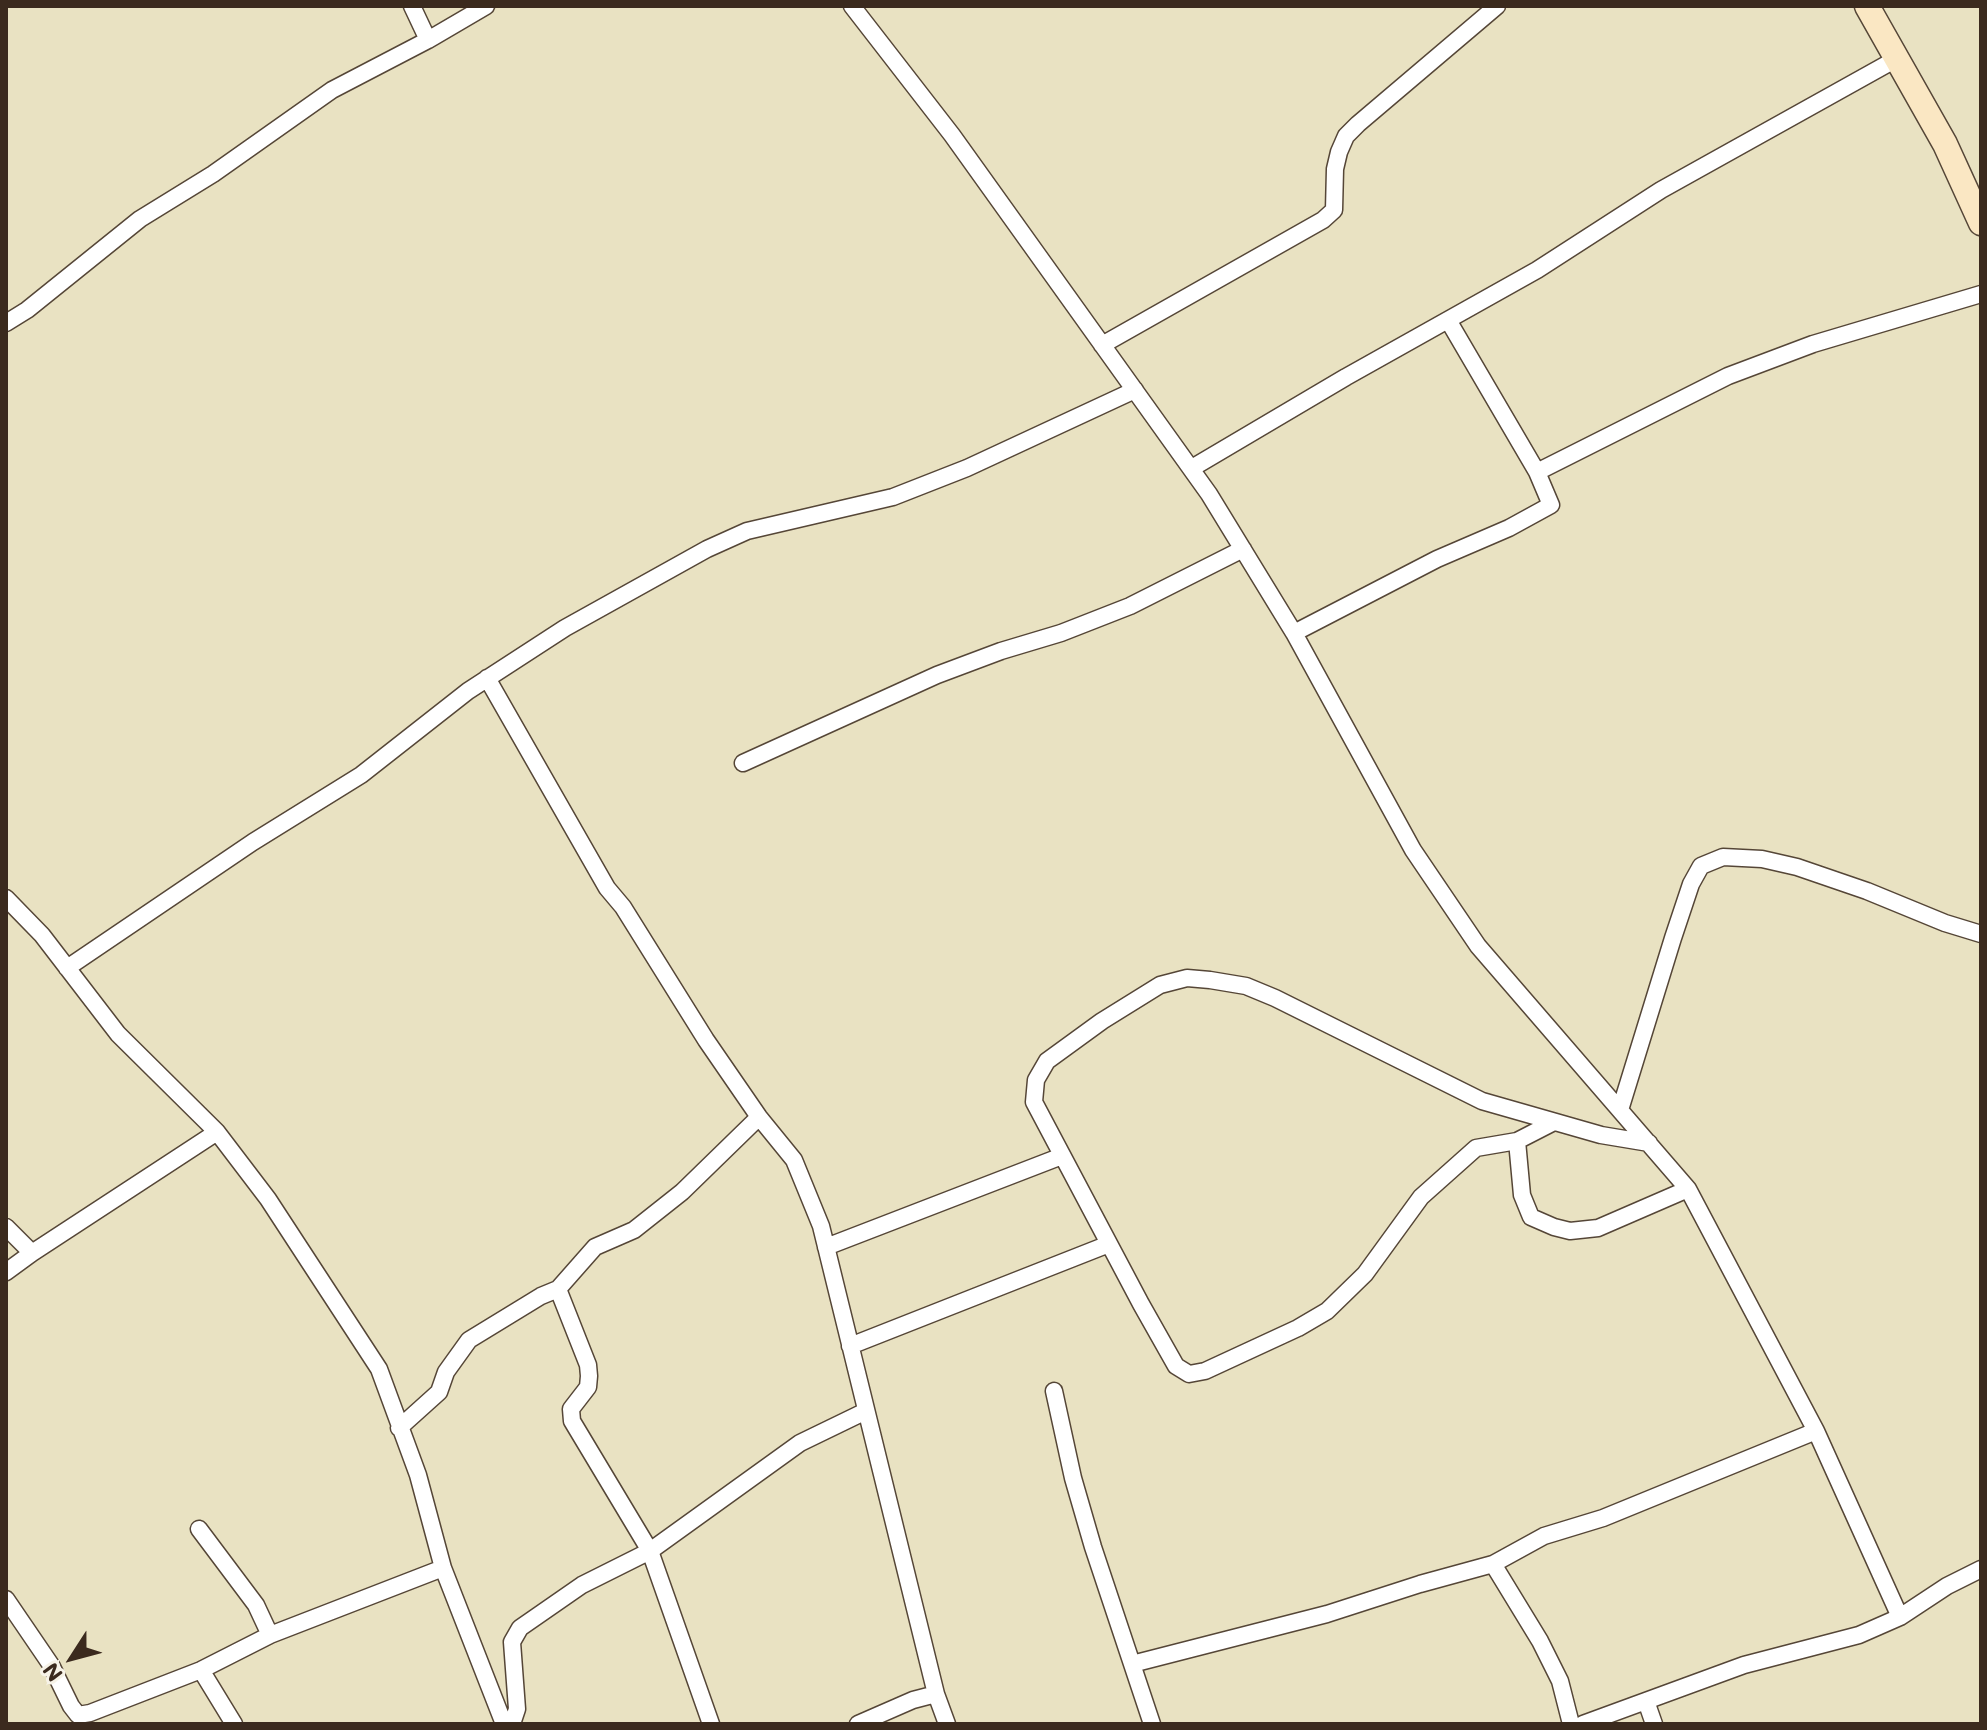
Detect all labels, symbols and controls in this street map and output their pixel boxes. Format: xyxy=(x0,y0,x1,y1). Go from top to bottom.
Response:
north arrow xyxy=(32,1618,112,1698)
text: N xyxy=(36,1657,69,1688)

